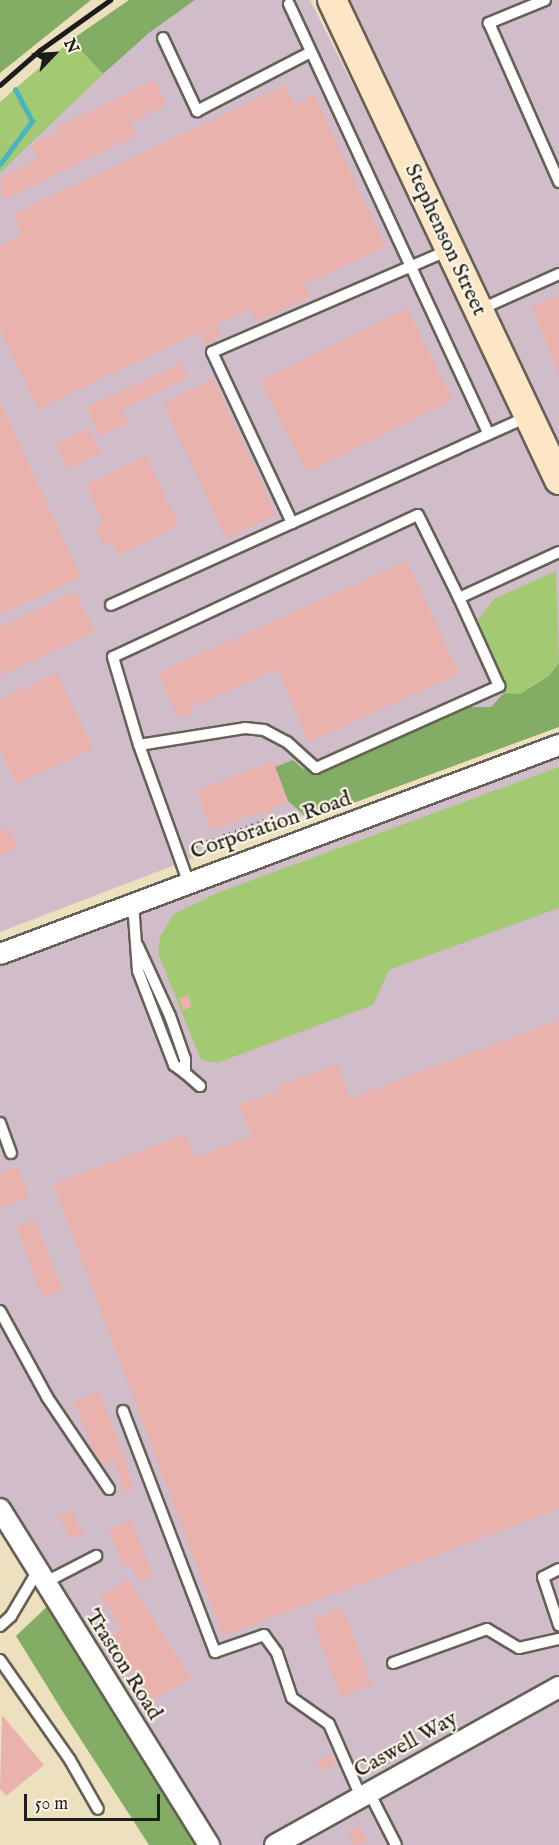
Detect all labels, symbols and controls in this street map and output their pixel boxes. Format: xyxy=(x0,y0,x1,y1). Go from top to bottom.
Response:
north arrow xyxy=(24,24,84,84)
text: N xyxy=(58,36,82,57)
street label: Stephenson Street xyxy=(398,160,492,320)
street label: Corporation Road xyxy=(187,786,355,866)
street label: Traston Road xyxy=(79,1605,167,1725)
street label: Caswell Way xyxy=(350,1706,462,1784)
scale bar xyxy=(27,1782,164,1820)
text: 50 m xyxy=(35,1793,68,1816)

